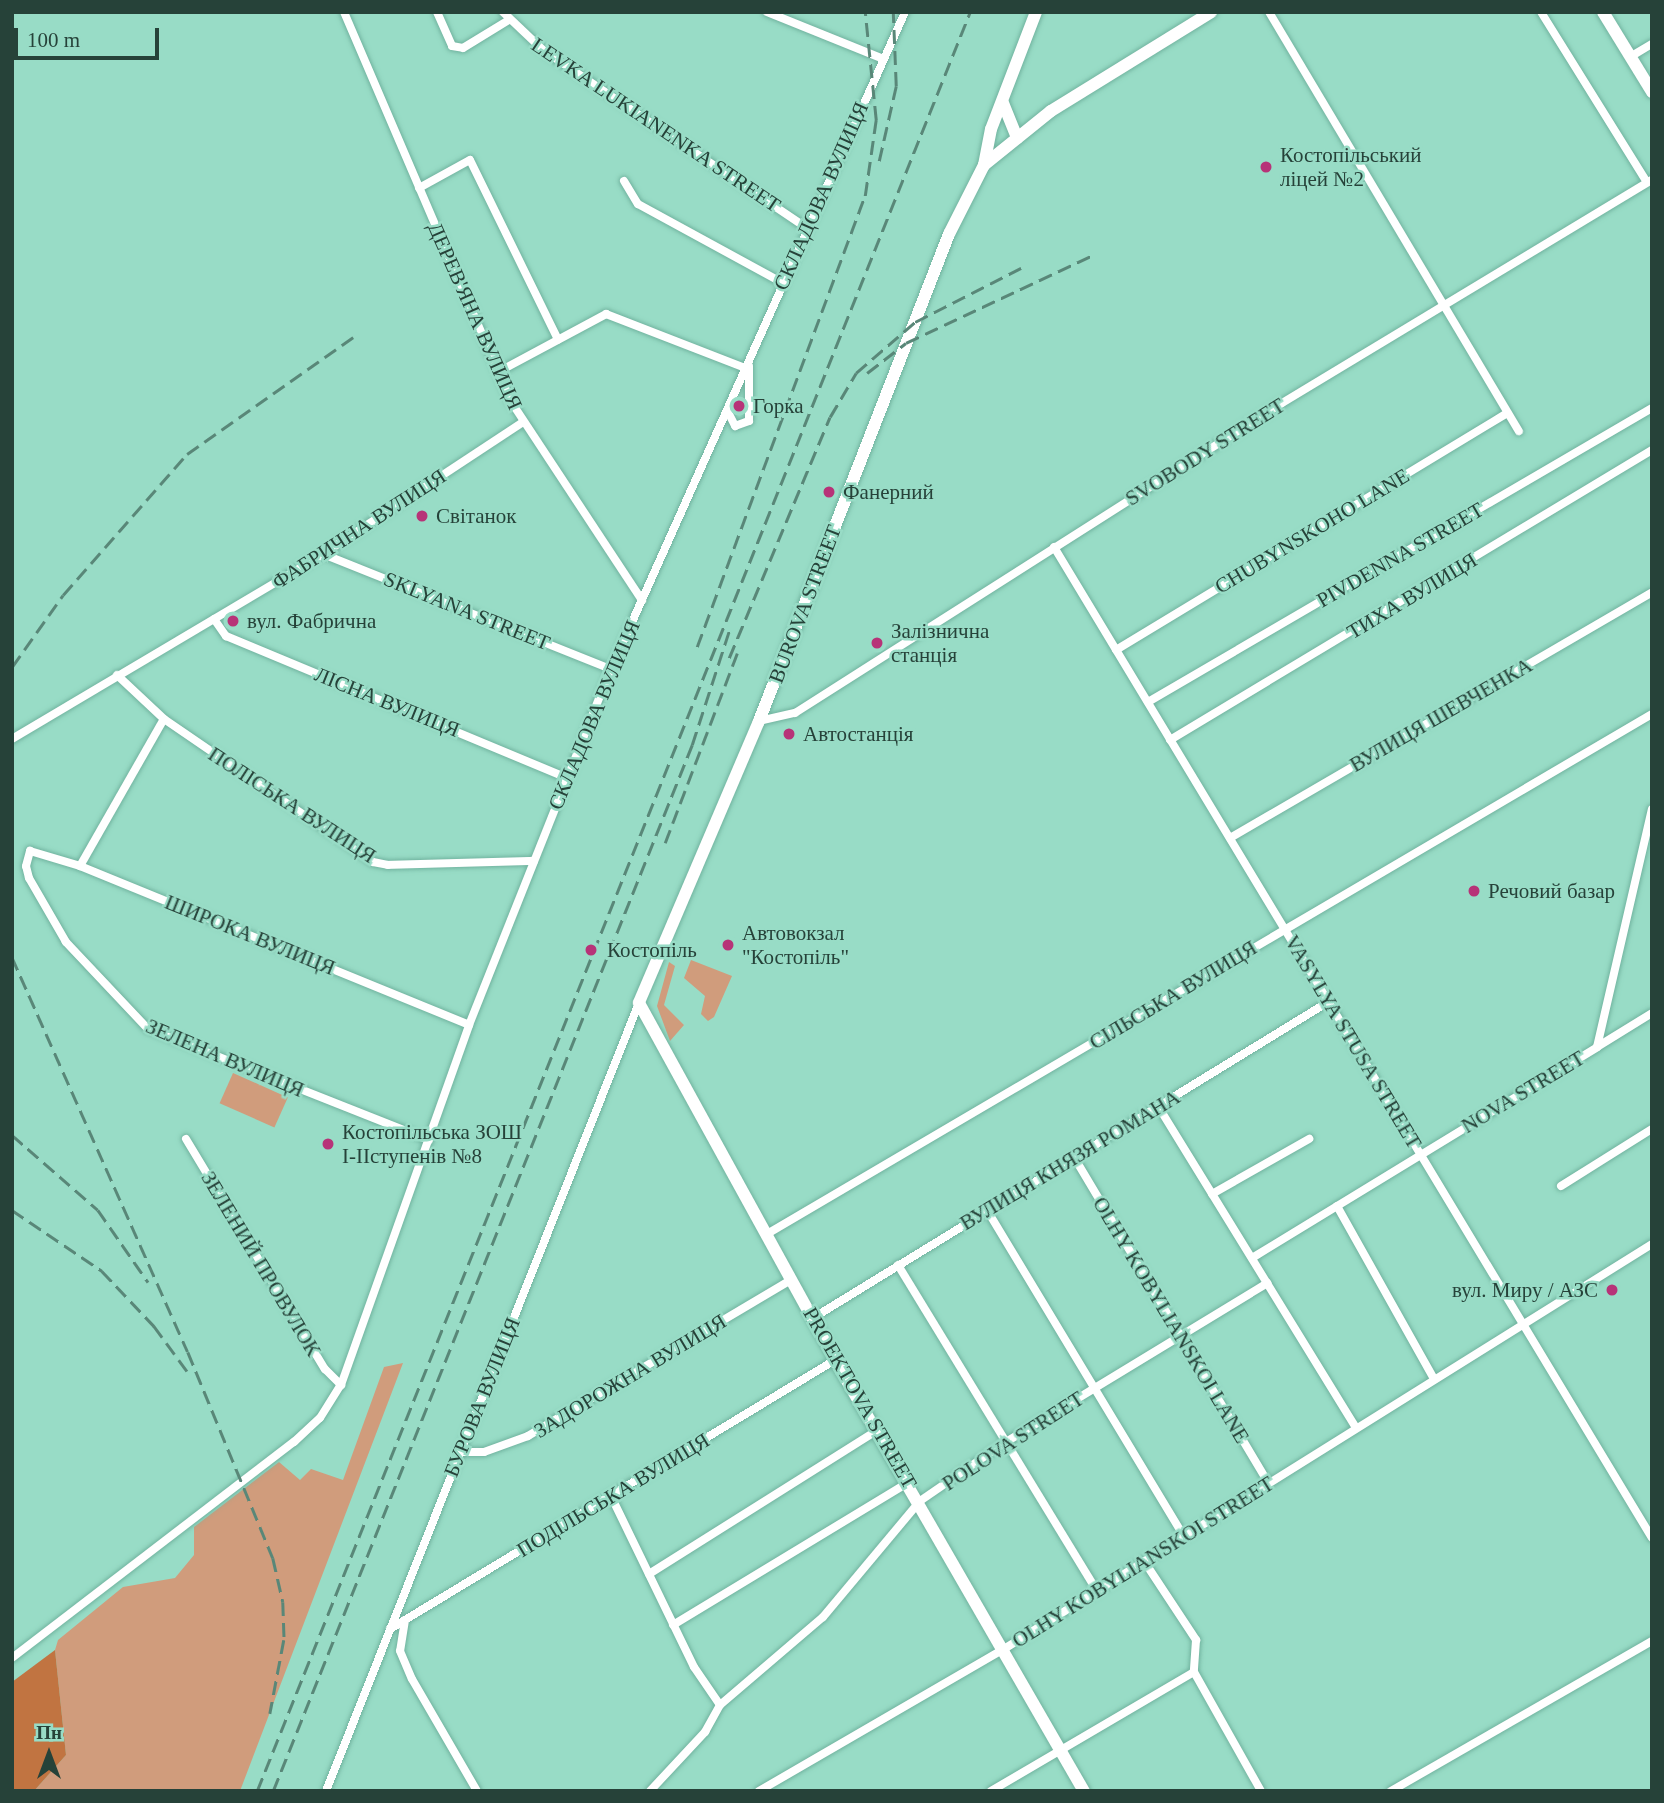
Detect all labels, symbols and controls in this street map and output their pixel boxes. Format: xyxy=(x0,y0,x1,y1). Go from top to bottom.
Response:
scale bar xyxy=(18,14,163,58)
text: 100 m xyxy=(27,28,80,52)
street label: LEVKA LUKIANENKA STREET xyxy=(526,31,786,219)
street label: СКЛАДОВА ВУЛИЦЯ xyxy=(768,98,874,294)
place label: Костопільський ліцей №2 xyxy=(1280,142,1421,192)
marker: Костопільський ліцей №2 xyxy=(1258,159,1274,175)
street label: ДЕРЕВ'ЯНА ВУЛИЦЯ xyxy=(422,218,528,414)
place label: Горка xyxy=(753,393,804,419)
street label: SVOBODY STREET xyxy=(1120,393,1290,511)
marker: Горка xyxy=(731,398,747,414)
street label: ФАБРИЧНА ВУЛИЦЯ xyxy=(267,463,451,595)
street label: CHUBYNSKOHO LANE xyxy=(1210,463,1414,599)
place label: Фанерний xyxy=(843,479,934,505)
marker: Фанерний xyxy=(821,484,837,500)
street label: PIVDENNA STREET xyxy=(1312,497,1488,613)
place label: Світанок xyxy=(436,503,516,529)
marker: Світанок xyxy=(414,508,430,524)
street label: BUROVA STREET xyxy=(763,521,847,687)
street label: ТИХА ВУЛИЦЯ xyxy=(1343,547,1481,645)
street label: SKLYANA STREET xyxy=(380,566,554,656)
place label: вул. Фабрична xyxy=(247,608,376,634)
marker: вул. Фабрична xyxy=(225,613,241,629)
street label: СКЛАДОВА ВУЛИЦЯ xyxy=(543,616,645,814)
place label: Залізнична станція xyxy=(891,618,989,668)
marker: Залізнична станція xyxy=(869,635,885,651)
street label: ВУЛИЦЯ ШЕВЧЕНКА xyxy=(1345,652,1537,778)
street label: ЛІСНА ВУЛИЦЯ xyxy=(311,661,463,743)
place label: Автостанція xyxy=(803,721,914,747)
marker: Автостанція xyxy=(781,726,797,742)
street label: ПОЛІСЬКА ВУЛИЦЯ xyxy=(204,741,380,869)
place label: Речовий базар xyxy=(1488,878,1615,904)
marker: Речовий базар xyxy=(1466,883,1482,899)
street label: ШИРОКА ВУЛИЦЯ xyxy=(161,889,339,981)
place label: Автовокзал "Костопіль" xyxy=(742,920,849,970)
street label: VASYLYA STUSA STREET xyxy=(1279,930,1427,1154)
street label: СІЛЬСЬКА ВУЛИЦЯ xyxy=(1085,935,1261,1055)
place label: Костопіль xyxy=(607,937,697,963)
marker: Автовокзал "Костопіль" xyxy=(720,937,736,953)
marker: Костопіль xyxy=(581,940,601,960)
street label: ЗЕЛЕНА ВУЛИЦЯ xyxy=(142,1013,308,1103)
street label: NOVA STREET xyxy=(1456,1045,1590,1139)
street label: ВУЛИЦЯ КНЯЗЯ РОМАНА xyxy=(955,1084,1185,1236)
place label: Костопільська ЗОШ І-ІІступенів №8 xyxy=(342,1119,522,1169)
marker: Костопільська ЗОШ І-ІІступенів №8 xyxy=(320,1136,336,1152)
street label: ЗЕЛЕНИЙ ПРОВУЛОК xyxy=(196,1167,326,1361)
street label: OLHY KOBYLIANSKOI LANE xyxy=(1087,1192,1255,1448)
place label: вул. Миру / АЗС xyxy=(1452,1277,1598,1303)
marker: вул. Миру / АЗС xyxy=(1604,1282,1620,1298)
street label: PROEKTOVA STREET xyxy=(798,1302,922,1494)
street label: ЗАДОРОЖНА ВУЛИЦЯ xyxy=(529,1309,731,1443)
street label: БУРОВА ВУЛИЦЯ xyxy=(439,1314,525,1480)
street label: POLOVA STREET xyxy=(937,1386,1089,1496)
street label: ПОДІЛЬСЬКА ВУЛИЦЯ xyxy=(512,1427,714,1563)
street label: OLHY KOBYLIANSKOI STREET xyxy=(1007,1471,1279,1653)
north arrow xyxy=(14,1719,84,1789)
text: Пн xyxy=(36,1722,62,1743)

